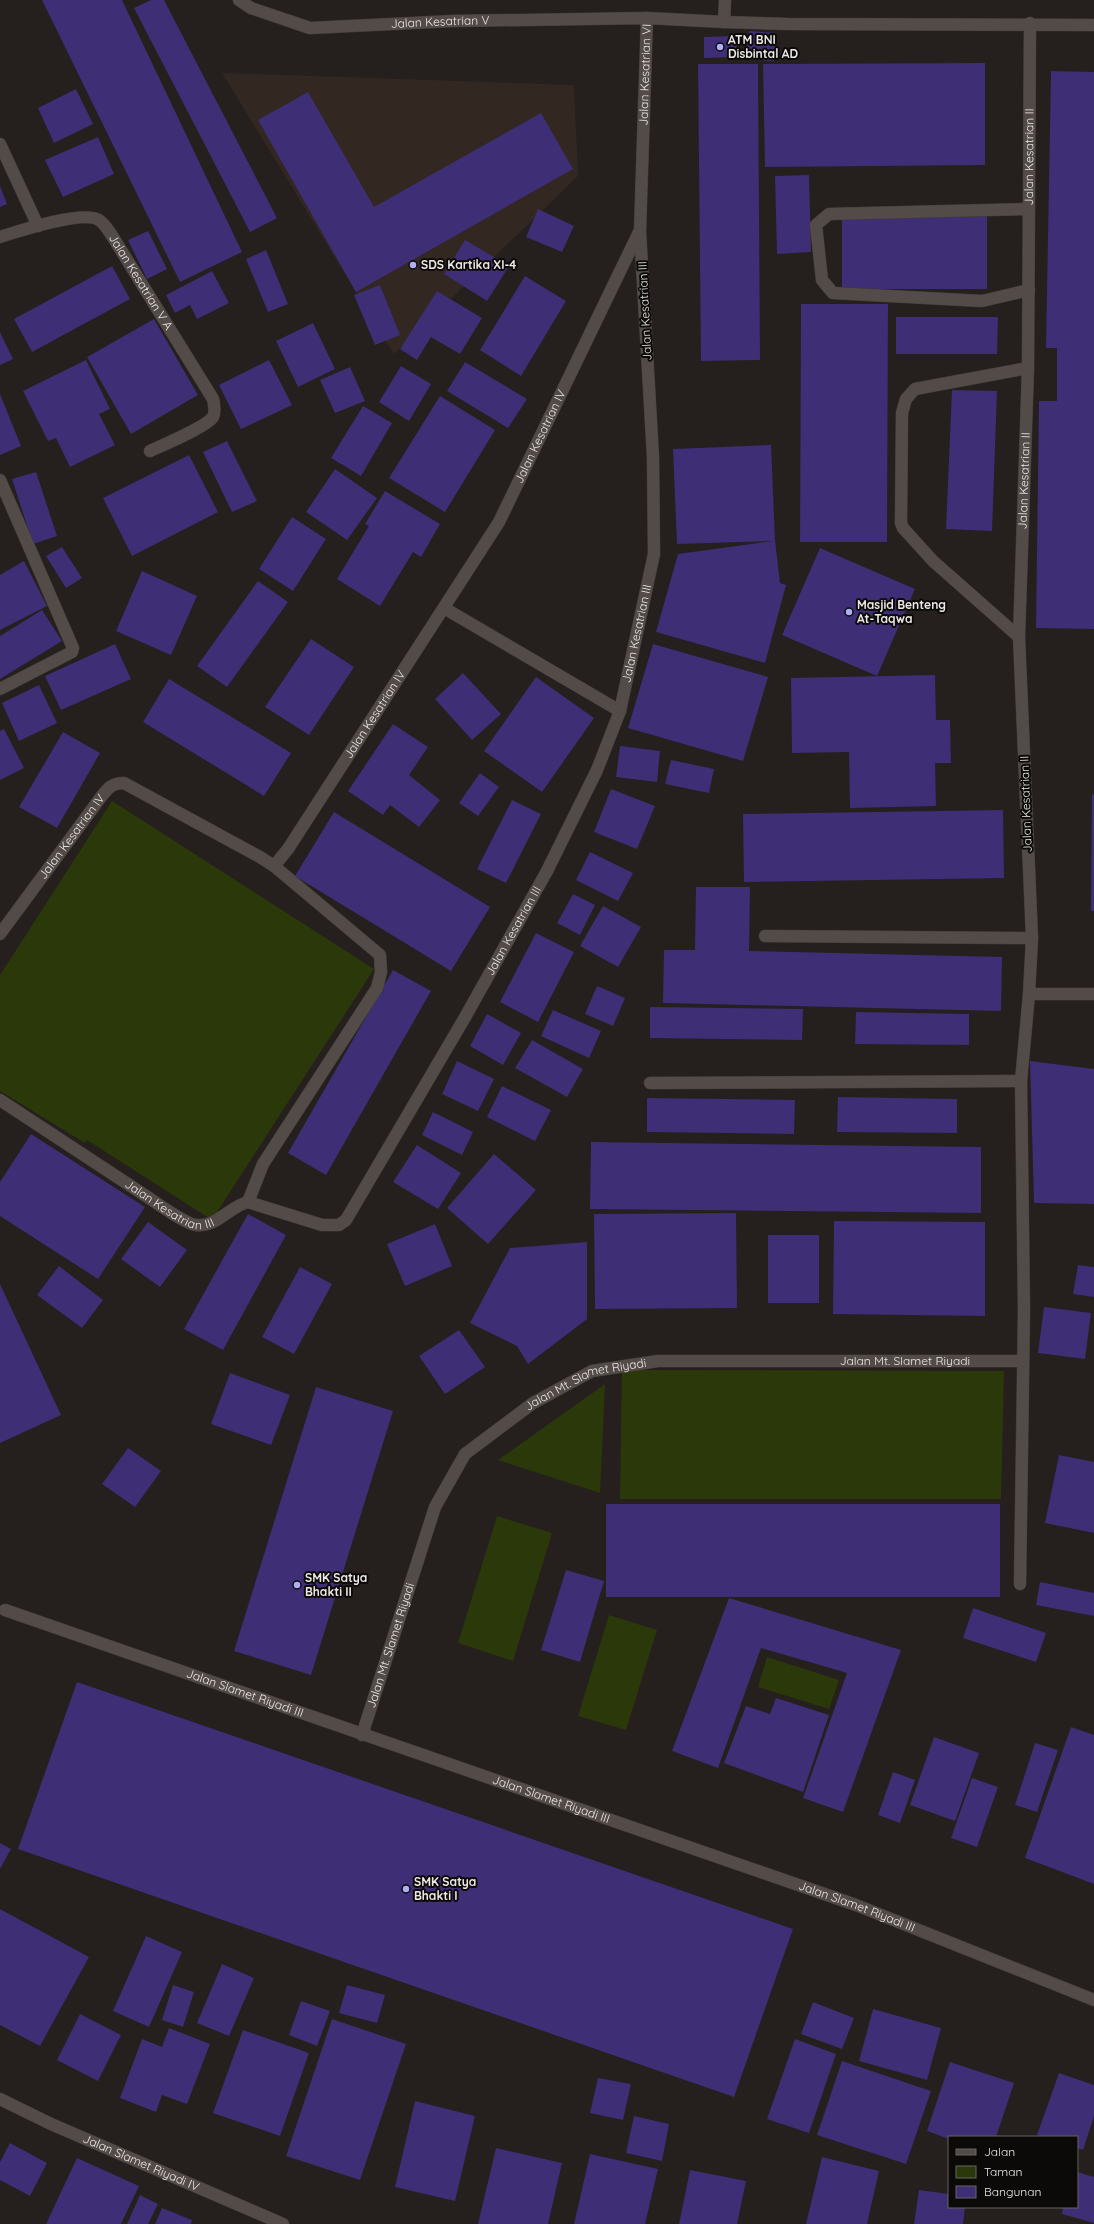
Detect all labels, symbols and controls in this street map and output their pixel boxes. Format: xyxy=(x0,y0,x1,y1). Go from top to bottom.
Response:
street label: Jalan Kesatrian V xyxy=(390,12,490,31)
street label: Jalan Kesatrian VI xyxy=(635,24,654,126)
place label: ATM BNI Disbintal AD xyxy=(728,32,798,61)
marker: ATM BNI Disbintal AD xyxy=(715,42,725,52)
street label: Jalan Kesatrian II xyxy=(1021,108,1037,205)
street label: Jalan Kesatrian V A xyxy=(106,231,177,333)
place label: SDS Kartika XI-4 xyxy=(421,257,516,272)
marker: SDS Kartika XI-4 xyxy=(408,260,418,270)
street label: Jalan Kesatrian III xyxy=(634,261,655,361)
street label: Jalan Kesatrian IV xyxy=(511,387,569,485)
street label: Jalan Kesatrian II xyxy=(1015,432,1033,530)
street label: Jalan Kesatrian III xyxy=(618,583,654,684)
place label: Masjid Benteng At-Taqwa xyxy=(857,597,946,626)
marker: Masjid Benteng At-Taqwa xyxy=(844,607,854,617)
street label: Jalan Kesatrian IV xyxy=(340,667,408,761)
street label: Jalan Kesatrian II xyxy=(1016,755,1035,853)
street label: Jalan Kesatrian IV xyxy=(35,791,108,882)
street label: Jalan Kesatrian III xyxy=(482,883,544,978)
street label: Jalan Kesatrian III xyxy=(122,1176,216,1232)
street label: Jalan Mt. Slamet Riyadi xyxy=(840,1353,970,1368)
street label: Jalan Mt. Slamet Riyadi xyxy=(521,1355,647,1414)
place label: SMK Satya Bhakti II xyxy=(305,1570,367,1599)
marker: SMK Satya Bhakti II xyxy=(292,1580,302,1590)
street label: Jalan Mt. Slamet Riyadi xyxy=(363,1581,417,1710)
street label: Jalan Slamet Riyadi III xyxy=(184,1665,306,1720)
street label: Jalan Slamet Riyadi III xyxy=(491,1772,612,1826)
place label: SMK Satya Bhakti I xyxy=(414,1874,476,1903)
street label: Jalan Slamet Riyadi III xyxy=(797,1878,917,1935)
marker: SMK Satya Bhakti I xyxy=(401,1884,411,1894)
street label: Jalan Slamet Riyadi IV xyxy=(81,2131,202,2194)
legend xyxy=(948,2136,1078,2208)
text: Jalan xyxy=(984,2144,1015,2159)
text: Taman xyxy=(984,2164,1022,2179)
text: Bangunan xyxy=(984,2184,1041,2199)

